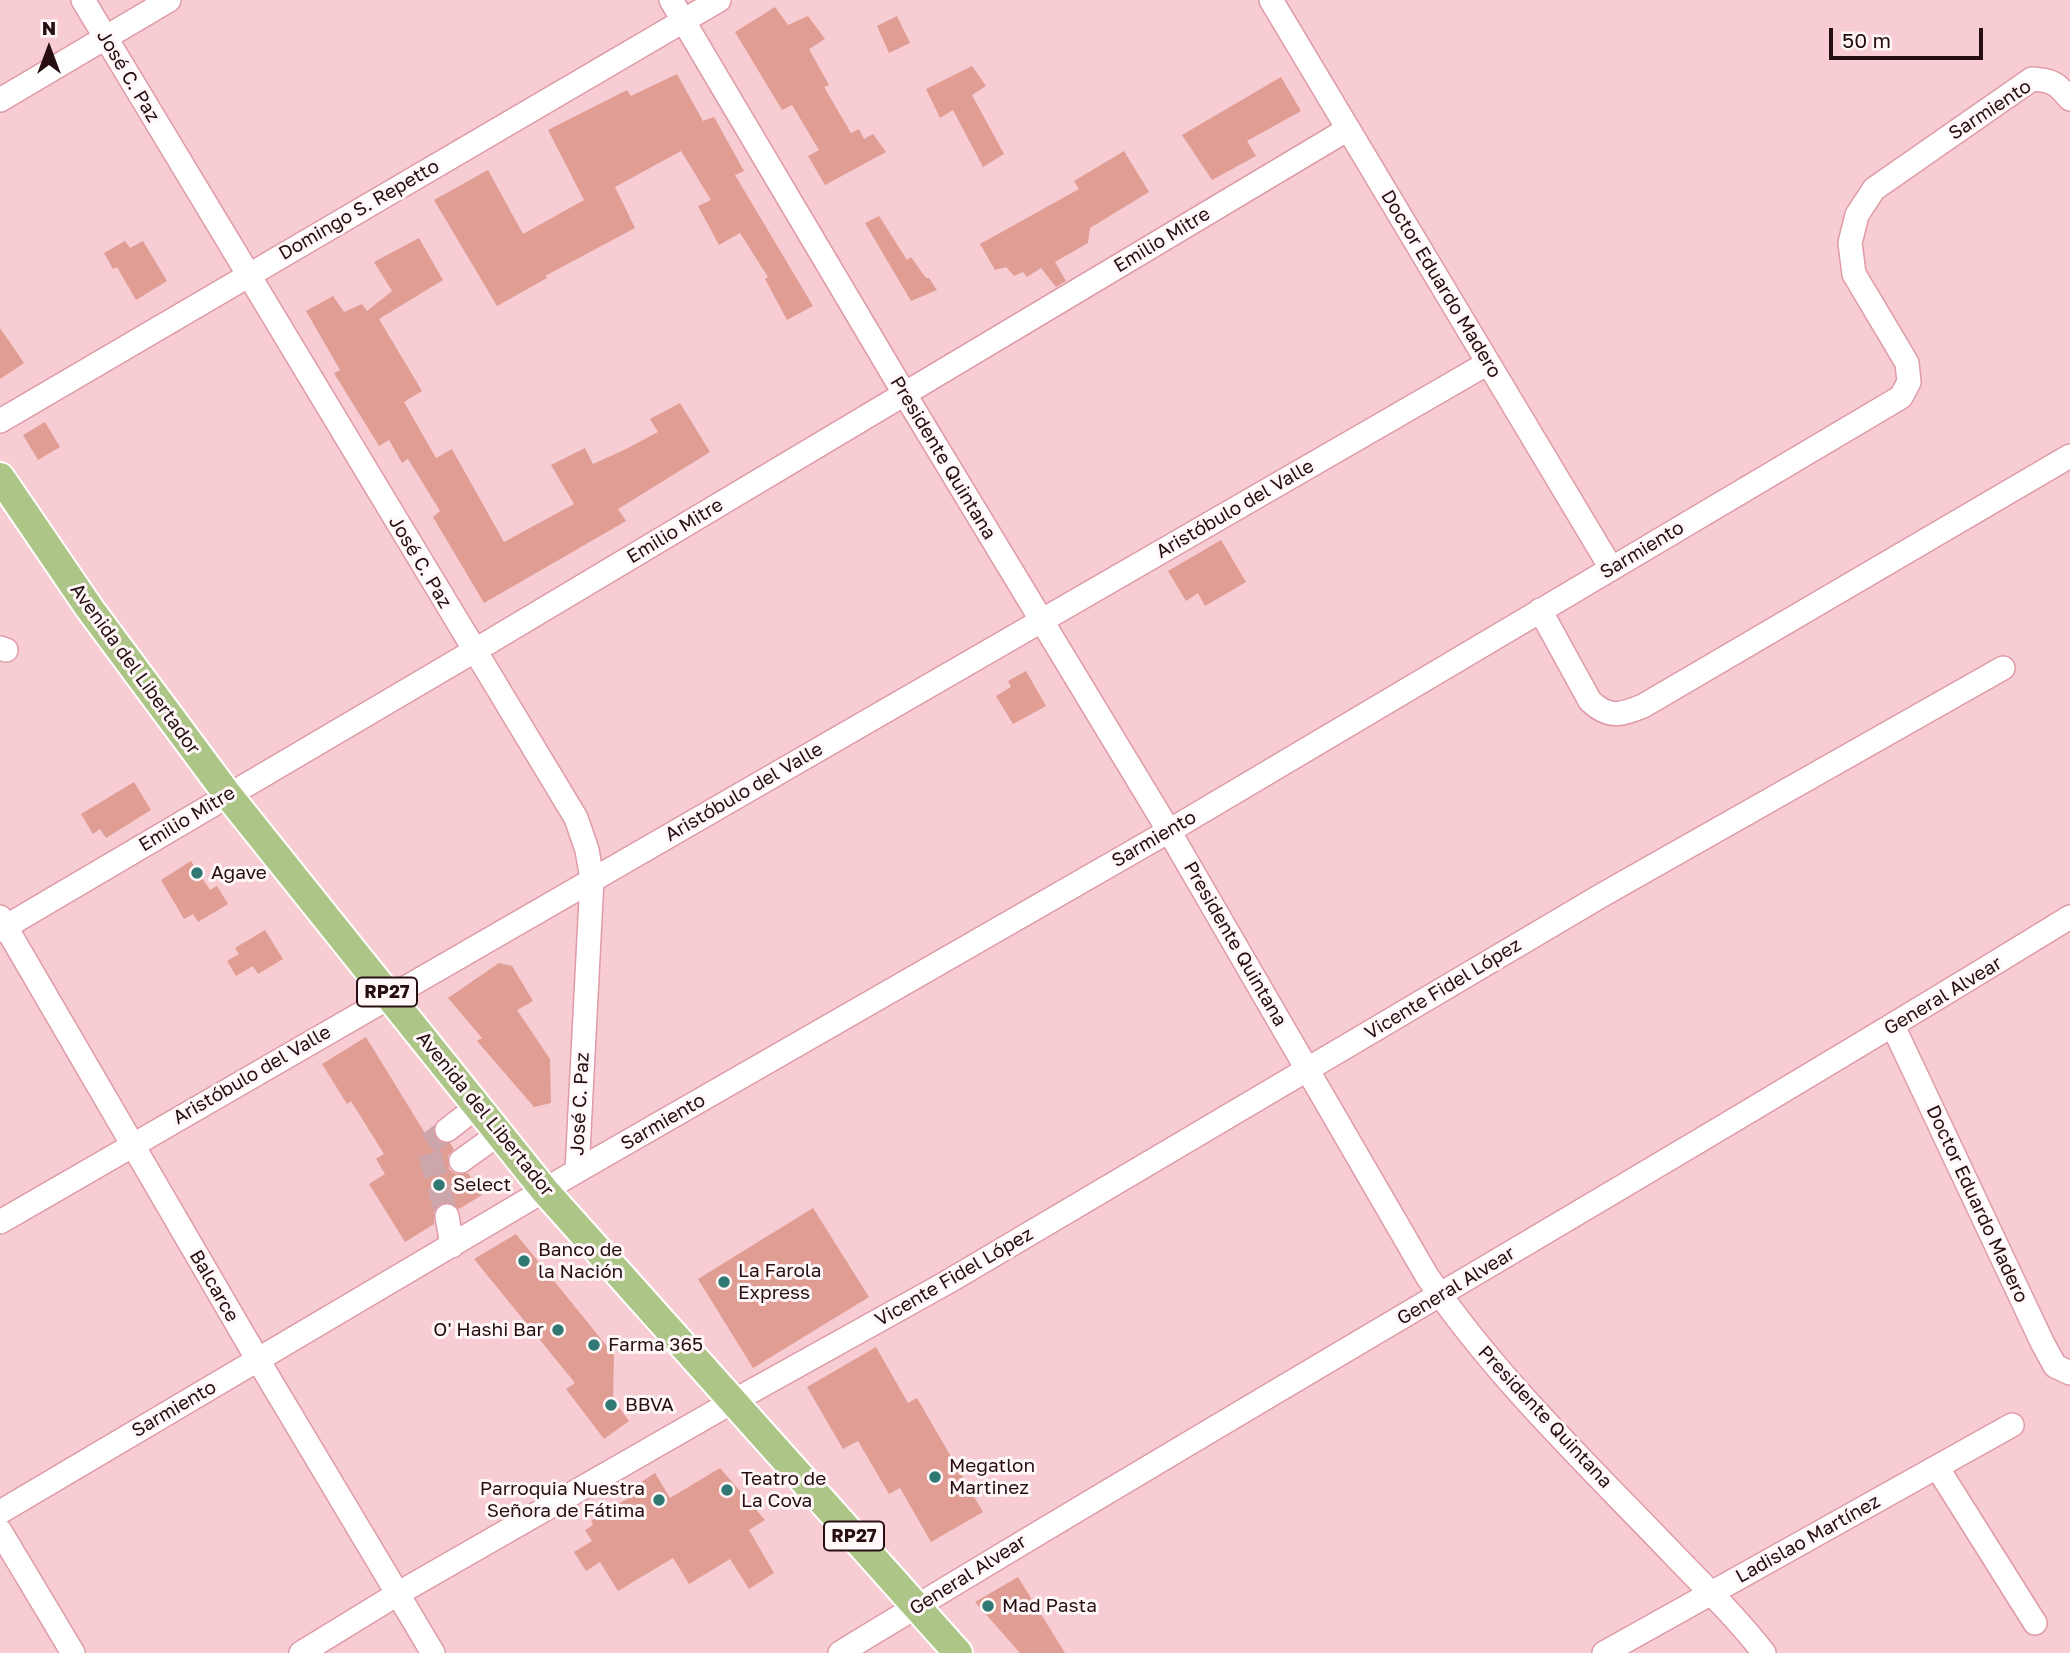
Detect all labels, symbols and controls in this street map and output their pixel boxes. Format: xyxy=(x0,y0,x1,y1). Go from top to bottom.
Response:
north arrow xyxy=(14,14,84,84)
scale bar xyxy=(1832,14,1986,58)
text: N xyxy=(42,16,56,39)
street label: José C. Paz xyxy=(92,26,164,126)
text: 50 m xyxy=(1842,27,1891,53)
street label: Sarmiento xyxy=(1944,75,2036,145)
street label: Domingo S. Repetto xyxy=(275,155,443,265)
street label: Doctor Eduardo Madero xyxy=(1376,186,1506,382)
street label: Emilio Mitre xyxy=(1110,202,1214,278)
street label: Presidente Quintana xyxy=(885,372,1001,544)
street label: Aristóbulo del Valle xyxy=(1152,455,1318,563)
street label: Emilio Mitre xyxy=(623,493,727,569)
street label: José C. Paz xyxy=(384,512,456,612)
street label: Sarmiento xyxy=(1596,516,1688,584)
street label: Avenida del Libertador xyxy=(65,579,205,759)
street label: Aristóbulo del Valle xyxy=(661,738,827,846)
street label: Emilio Mitre xyxy=(135,781,239,857)
street label: Sarmiento xyxy=(1108,806,1200,872)
street label: Presidente Quintana xyxy=(1179,858,1291,1030)
place label: Agave xyxy=(211,862,267,884)
marker: Agave xyxy=(189,865,205,881)
street label: Vicente Fidel López xyxy=(1361,933,1525,1045)
street label: General Alvear xyxy=(1880,952,2006,1040)
road number: RP27 xyxy=(357,978,417,1007)
street label: Aristóbulo del Valle xyxy=(169,1021,335,1129)
street label: Avenida del Libertador xyxy=(411,1027,559,1201)
street label: José C. Paz xyxy=(566,1052,594,1156)
street label: Sarmiento xyxy=(617,1089,709,1155)
street label: Doctor Eduardo Madero xyxy=(1921,1102,2033,1306)
place label: Select xyxy=(453,1174,511,1196)
marker: Select xyxy=(431,1177,447,1193)
street label: Vicente Fidel López xyxy=(871,1223,1037,1331)
place label: Banco de la Nación xyxy=(538,1239,623,1283)
street label: General Alvear xyxy=(1393,1242,1519,1330)
street label: Balcarce xyxy=(184,1246,244,1326)
marker: Banco de la Nación xyxy=(516,1253,532,1269)
place label: La Farola Express xyxy=(738,1260,822,1304)
marker: La Farola Express xyxy=(716,1274,732,1290)
place label: O' Hashi Bar xyxy=(433,1319,544,1341)
marker: O' Hashi Bar xyxy=(550,1322,566,1338)
place label: Farma 365 xyxy=(608,1334,703,1356)
marker: Farma 365 xyxy=(586,1337,602,1353)
street label: Presidente Quintana xyxy=(1473,1341,1617,1493)
street label: Sarmiento xyxy=(128,1376,220,1442)
place label: BBVA xyxy=(625,1394,674,1416)
marker: BBVA xyxy=(603,1397,619,1413)
place label: Megatlon Martinez xyxy=(949,1455,1035,1499)
place label: Teatro de La Cova xyxy=(741,1468,826,1512)
marker: Megatlon Martinez xyxy=(927,1469,943,1485)
place label: Parroquia Nuestra Señora de Fátima xyxy=(480,1478,645,1522)
marker: Teatro de La Cova xyxy=(719,1482,735,1498)
street label: Ladislao Martínez xyxy=(1732,1490,1884,1588)
marker: Parroquia Nuestra Señora de Fátima xyxy=(651,1492,667,1508)
road number: RP27 xyxy=(824,1521,884,1550)
street label: General Alvear xyxy=(905,1530,1031,1620)
place label: Mad Pasta xyxy=(1002,1595,1097,1617)
marker: Mad Pasta xyxy=(980,1598,996,1614)

